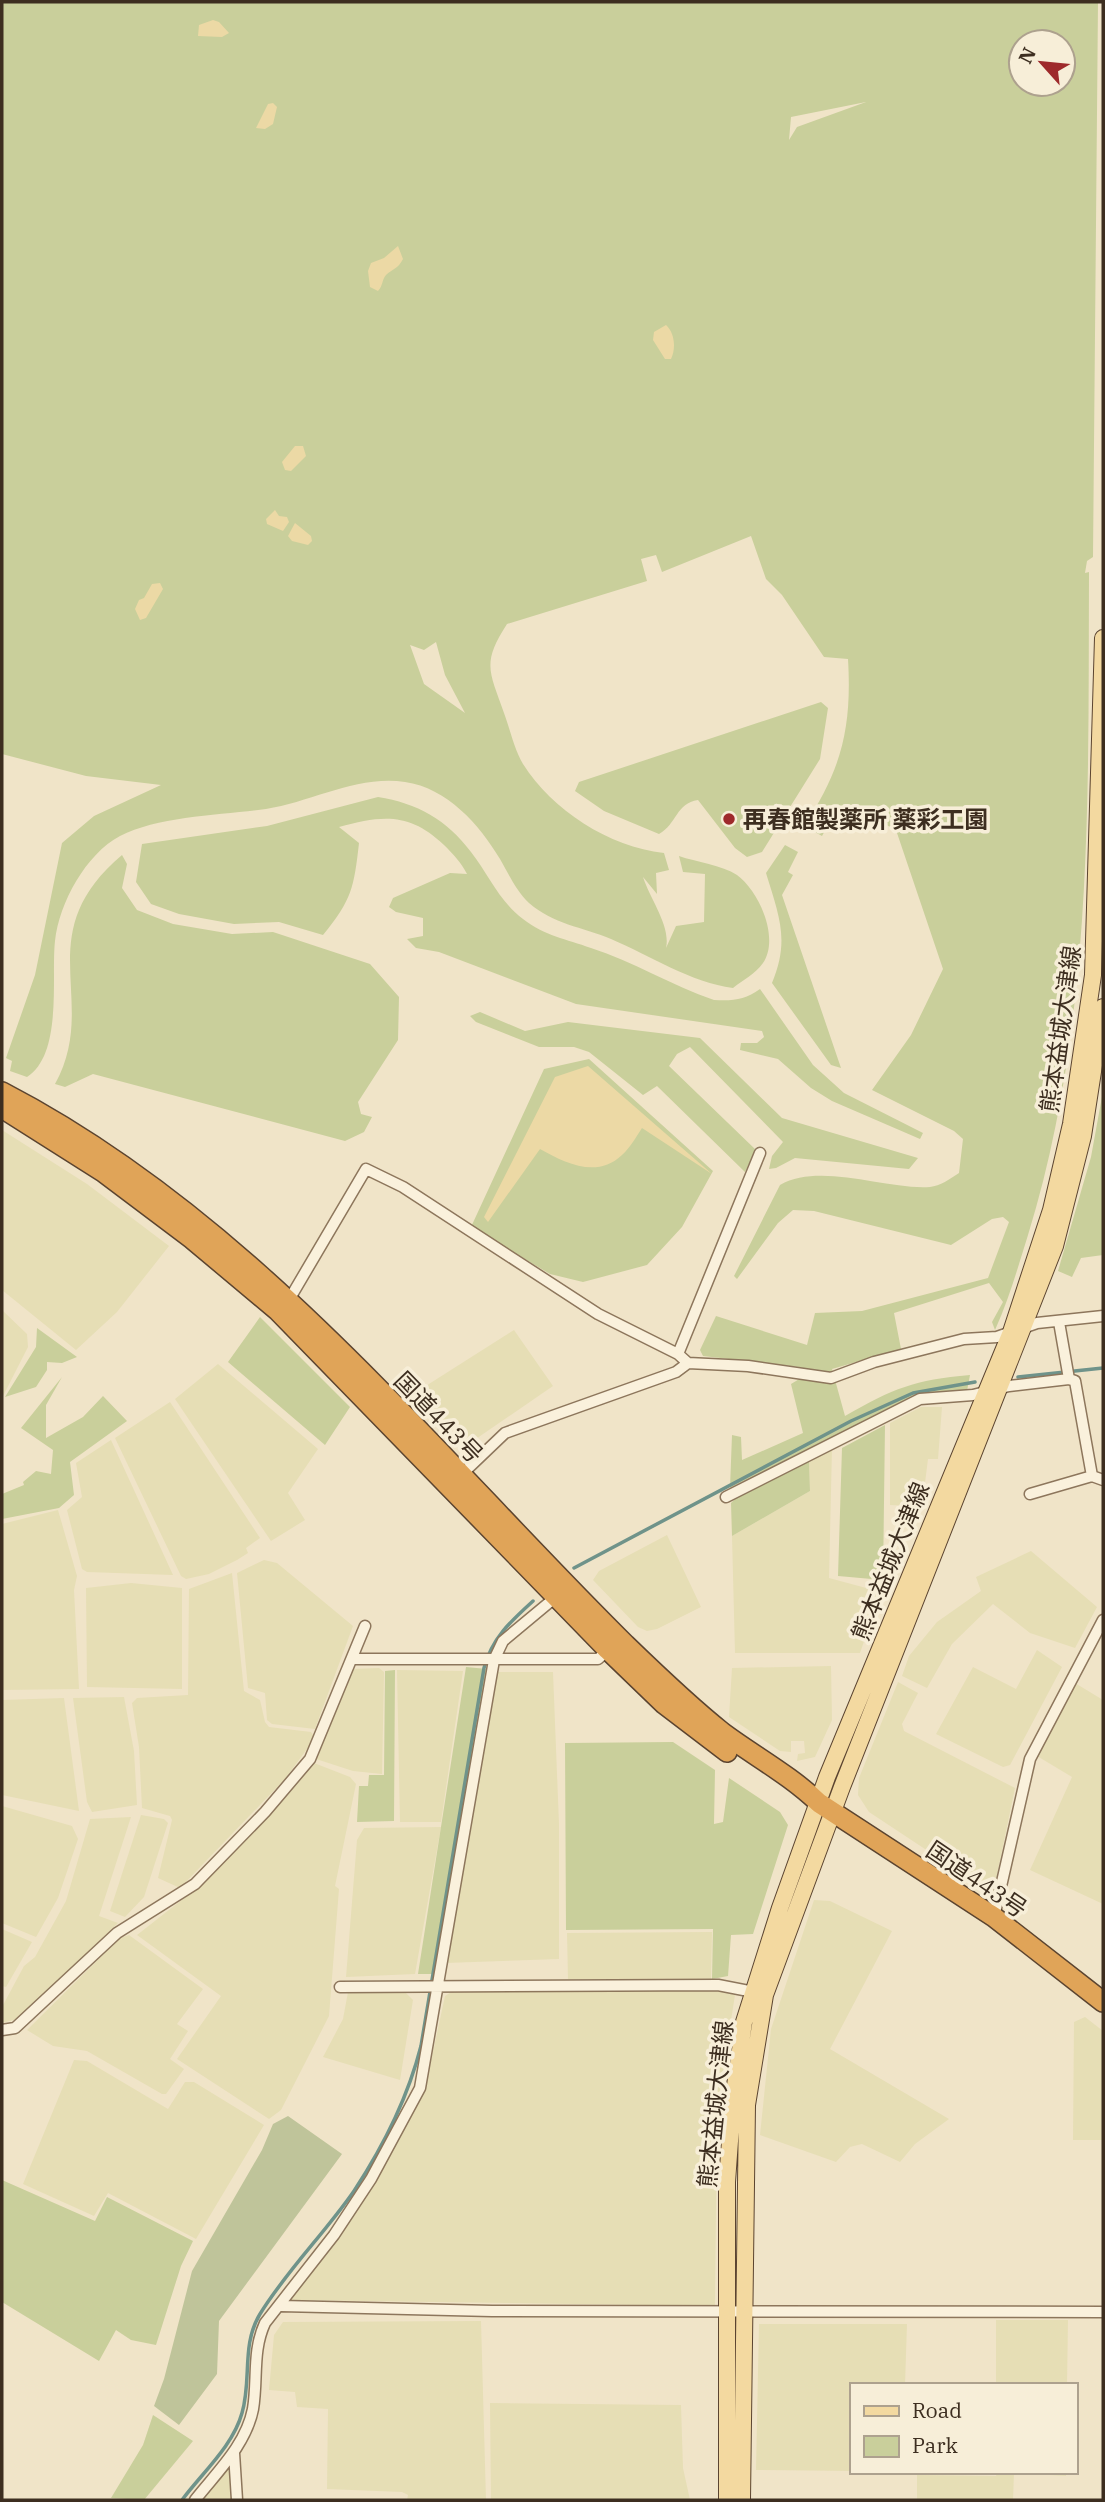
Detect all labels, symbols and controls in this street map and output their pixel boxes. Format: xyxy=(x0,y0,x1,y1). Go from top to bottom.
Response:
north arrow xyxy=(1007,28,1077,98)
text: N xyxy=(1013,43,1041,67)
place label: 再春館製薬所 薬彩工園 xyxy=(743,803,989,835)
marker: 再春館製薬所 薬彩工園 xyxy=(721,811,737,827)
street label: 熊本益城大津線 xyxy=(1032,944,1088,1114)
street label: 国道443号 xyxy=(387,1364,491,1470)
street label: 熊本益城大津線 xyxy=(844,1477,936,1645)
street label: 国道443号 xyxy=(920,1834,1034,1924)
street label: 熊本益城大津線 xyxy=(690,2019,740,2189)
legend xyxy=(850,2383,1077,2474)
text: Road xyxy=(912,2396,962,2424)
text: Park xyxy=(912,2431,959,2459)

